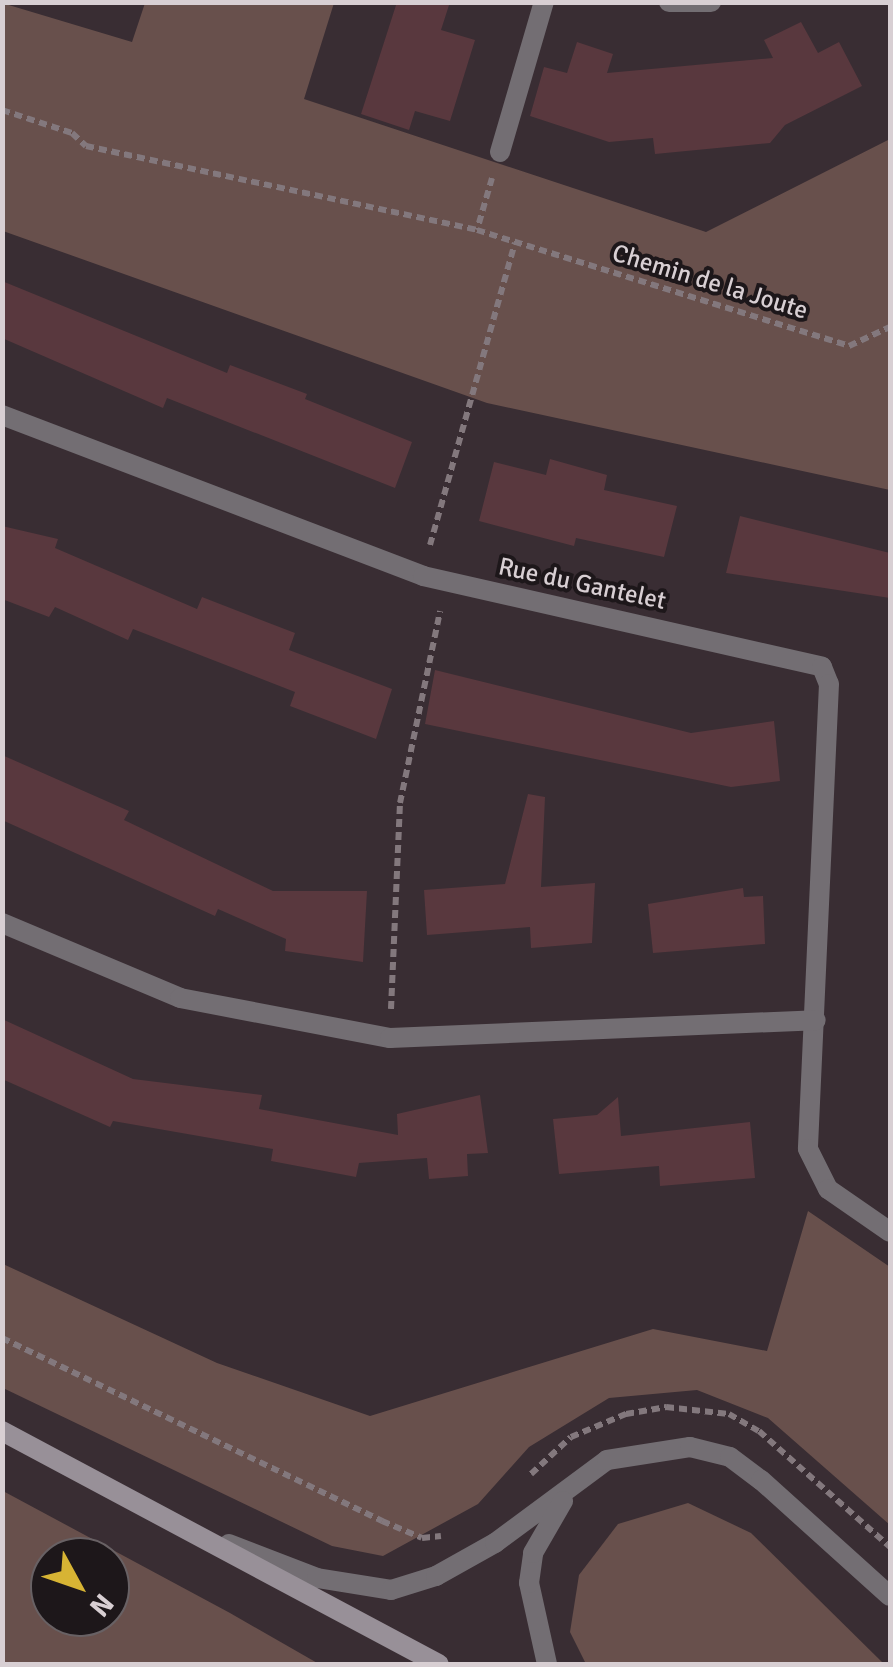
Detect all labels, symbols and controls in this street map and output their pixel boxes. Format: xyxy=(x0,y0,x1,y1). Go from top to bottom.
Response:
street label: Chemin de la Joute xyxy=(609,238,811,326)
street label: Rue du Gantelet xyxy=(496,552,668,616)
north arrow xyxy=(30,1537,130,1637)
text: N xyxy=(82,1587,121,1623)

